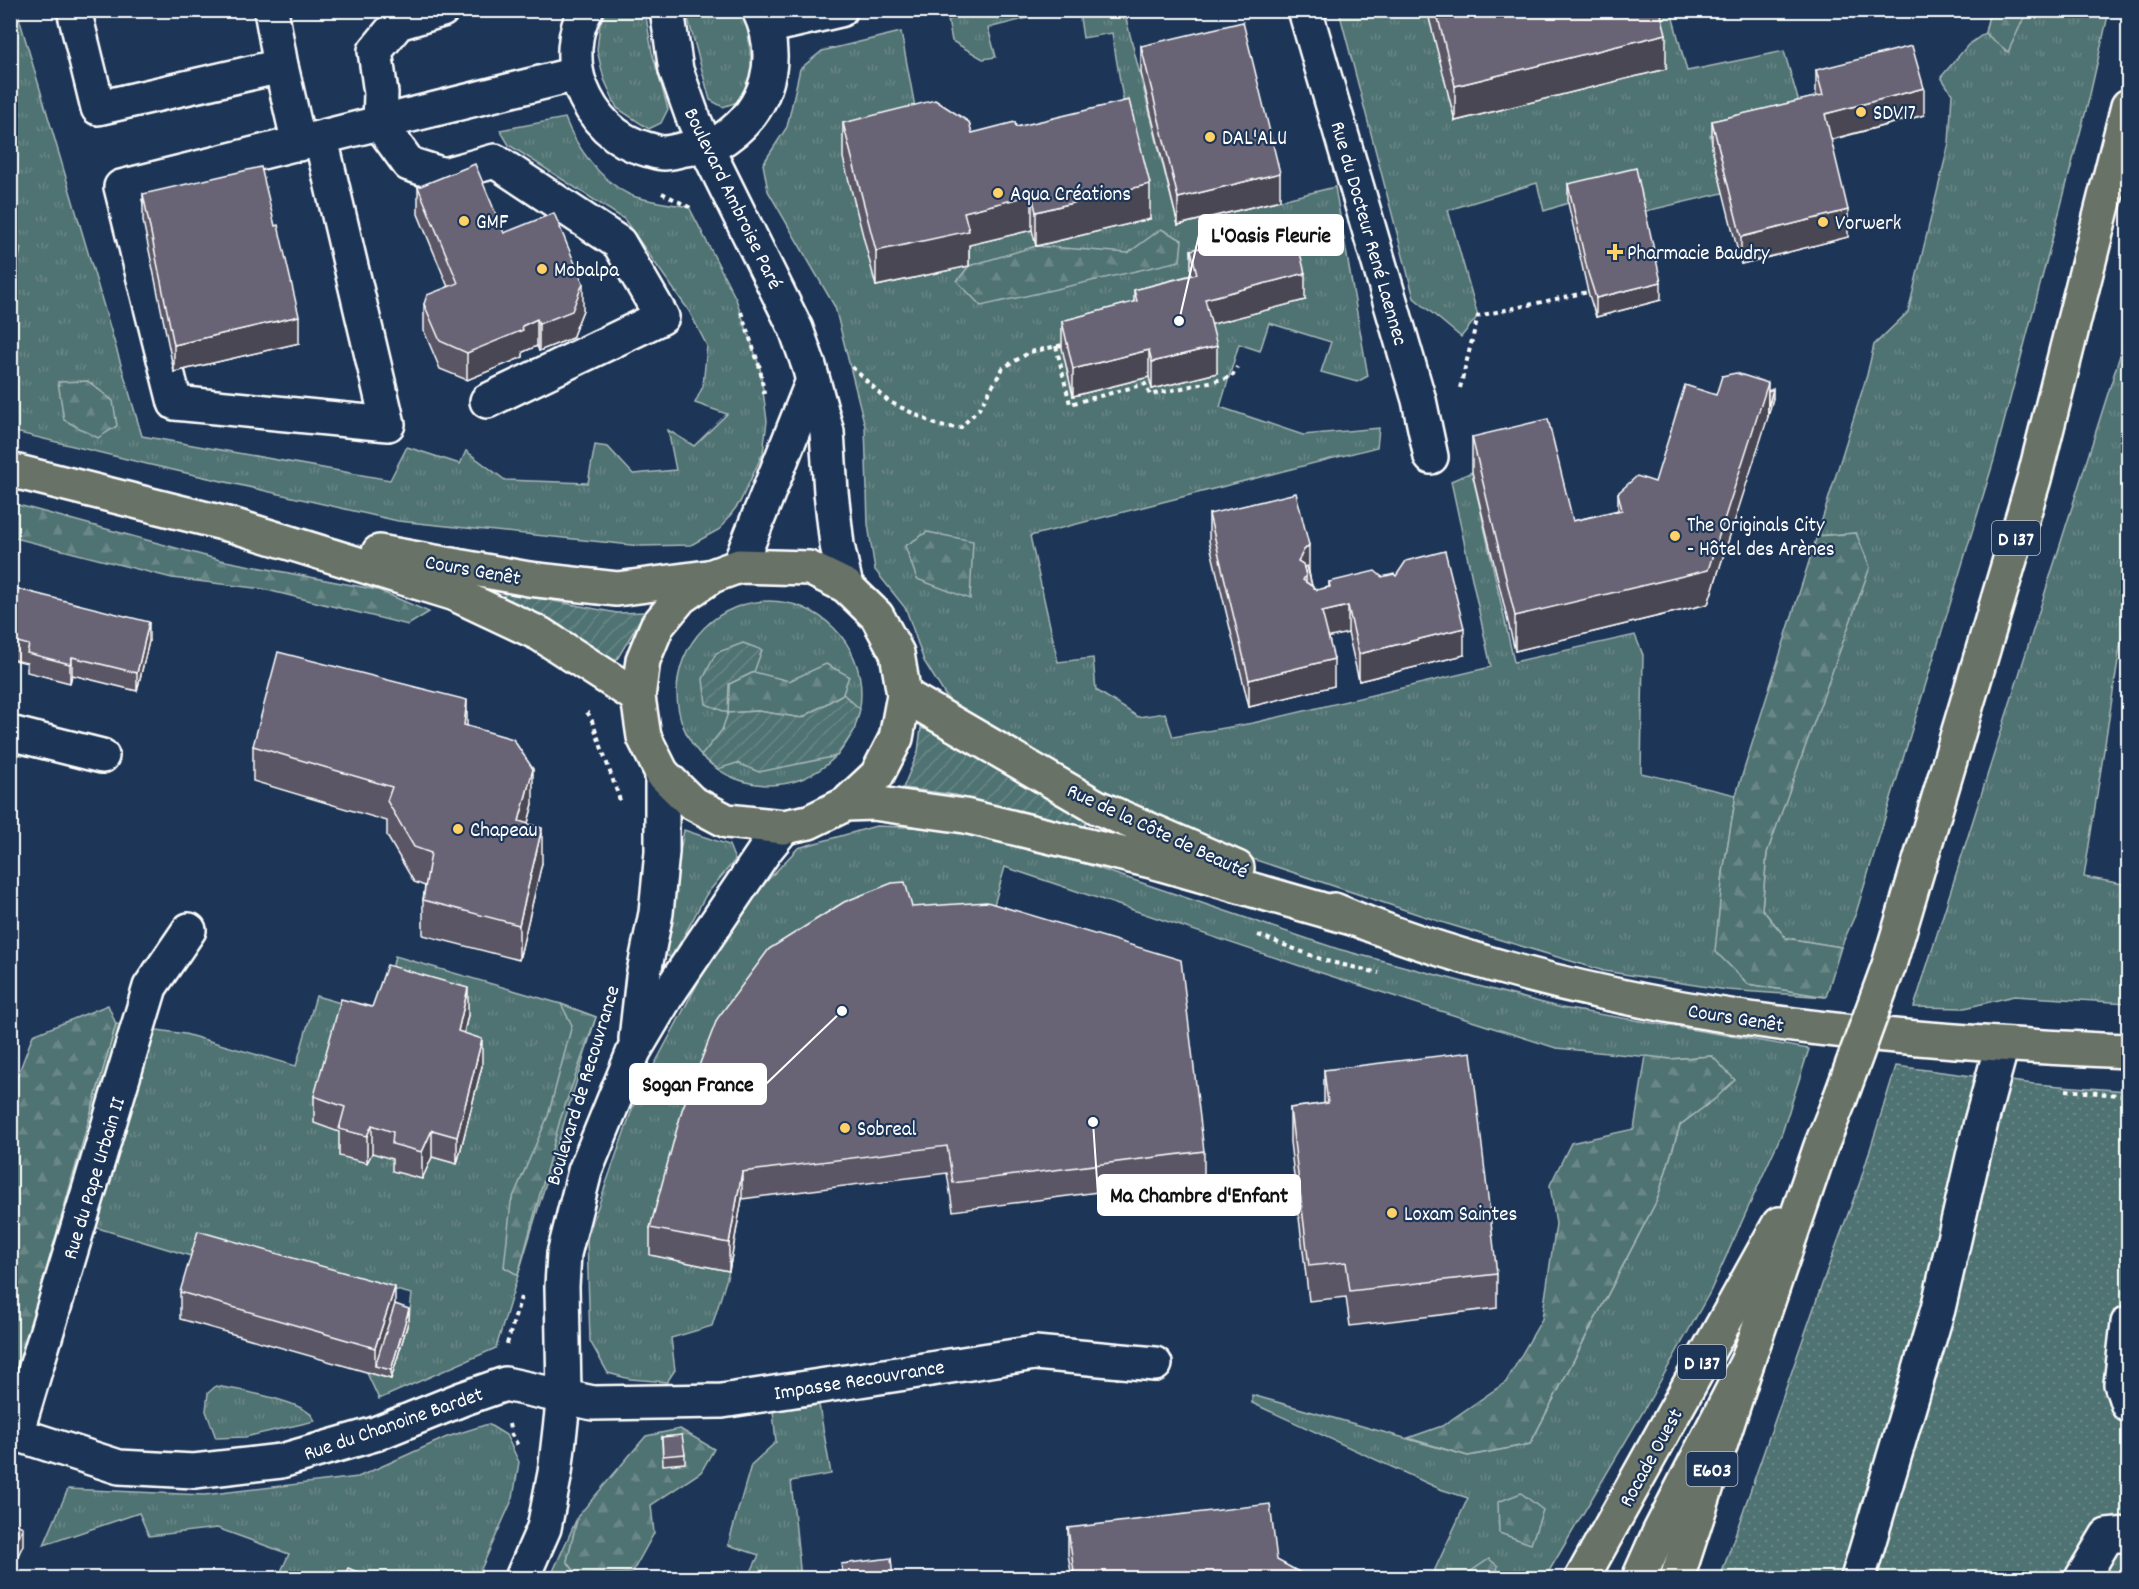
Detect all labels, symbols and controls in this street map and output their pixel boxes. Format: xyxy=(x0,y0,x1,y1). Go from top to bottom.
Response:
place label: SDV17 xyxy=(1873,100,1916,130)
street label: Boulevard Ambroise Paré xyxy=(674,103,788,295)
marker: SDV17 xyxy=(1854,105,1868,119)
street label: Rue du Docteur René Laennec xyxy=(1321,118,1414,350)
place label: DAL'ALU xyxy=(1222,125,1287,155)
marker: DAL'ALU xyxy=(1203,130,1217,144)
place label: Aqua Créations xyxy=(1010,181,1131,211)
marker: Aqua Créations xyxy=(991,186,1005,200)
place label: GMF xyxy=(476,209,509,239)
place label: Vorwerk xyxy=(1835,210,1901,240)
marker: GMF xyxy=(457,214,471,228)
callout: L'Oasis Fleurie xyxy=(1199,215,1343,255)
marker: Vorwerk xyxy=(1816,215,1830,229)
text: L'Oasis Fleurie xyxy=(1211,222,1331,253)
place label: Pharmacie Baudry xyxy=(1627,240,1770,270)
marker: Pharmacie Baudry xyxy=(1608,245,1622,259)
place label: Mobalpa xyxy=(554,257,620,287)
marker: Mobalpa xyxy=(535,262,549,276)
place label: The Originals City - Hôtel des Arènes xyxy=(1687,512,1835,566)
road number: D 137 xyxy=(1992,521,2040,555)
marker: The Originals City - Hôtel des Arènes xyxy=(1668,529,1682,543)
street label: Cours Genêt xyxy=(422,549,523,595)
street label: Rue de la Côte de Beauté xyxy=(1061,777,1252,888)
place label: Chapeau xyxy=(470,817,538,847)
marker: Chapeau xyxy=(451,822,465,836)
street label: Boulevard de Recouvrance xyxy=(540,982,630,1190)
street label: Cours Genêt xyxy=(1685,998,1786,1042)
callout: Sogan France xyxy=(630,1064,766,1104)
text: Sogan France xyxy=(642,1071,754,1102)
street label: Rue du Pape Urbain II xyxy=(57,1094,135,1264)
place label: Sobreal xyxy=(857,1116,917,1146)
marker: Sobreal xyxy=(838,1121,852,1135)
callout: Ma Chambre d'Enfant xyxy=(1098,1175,1300,1215)
text: Ma Chambre d'Enfant xyxy=(1110,1182,1289,1213)
place label: Loxam Saintes xyxy=(1404,1201,1517,1231)
marker: Loxam Saintes xyxy=(1385,1206,1399,1220)
road number: D 137 xyxy=(1678,1345,1726,1379)
street label: Impasse Recouvrance xyxy=(772,1354,947,1410)
street label: Rue du Chanoine Bardet xyxy=(300,1381,488,1471)
street label: Rocade Ouest xyxy=(1613,1403,1692,1513)
road number: E603 xyxy=(1686,1452,1738,1486)

